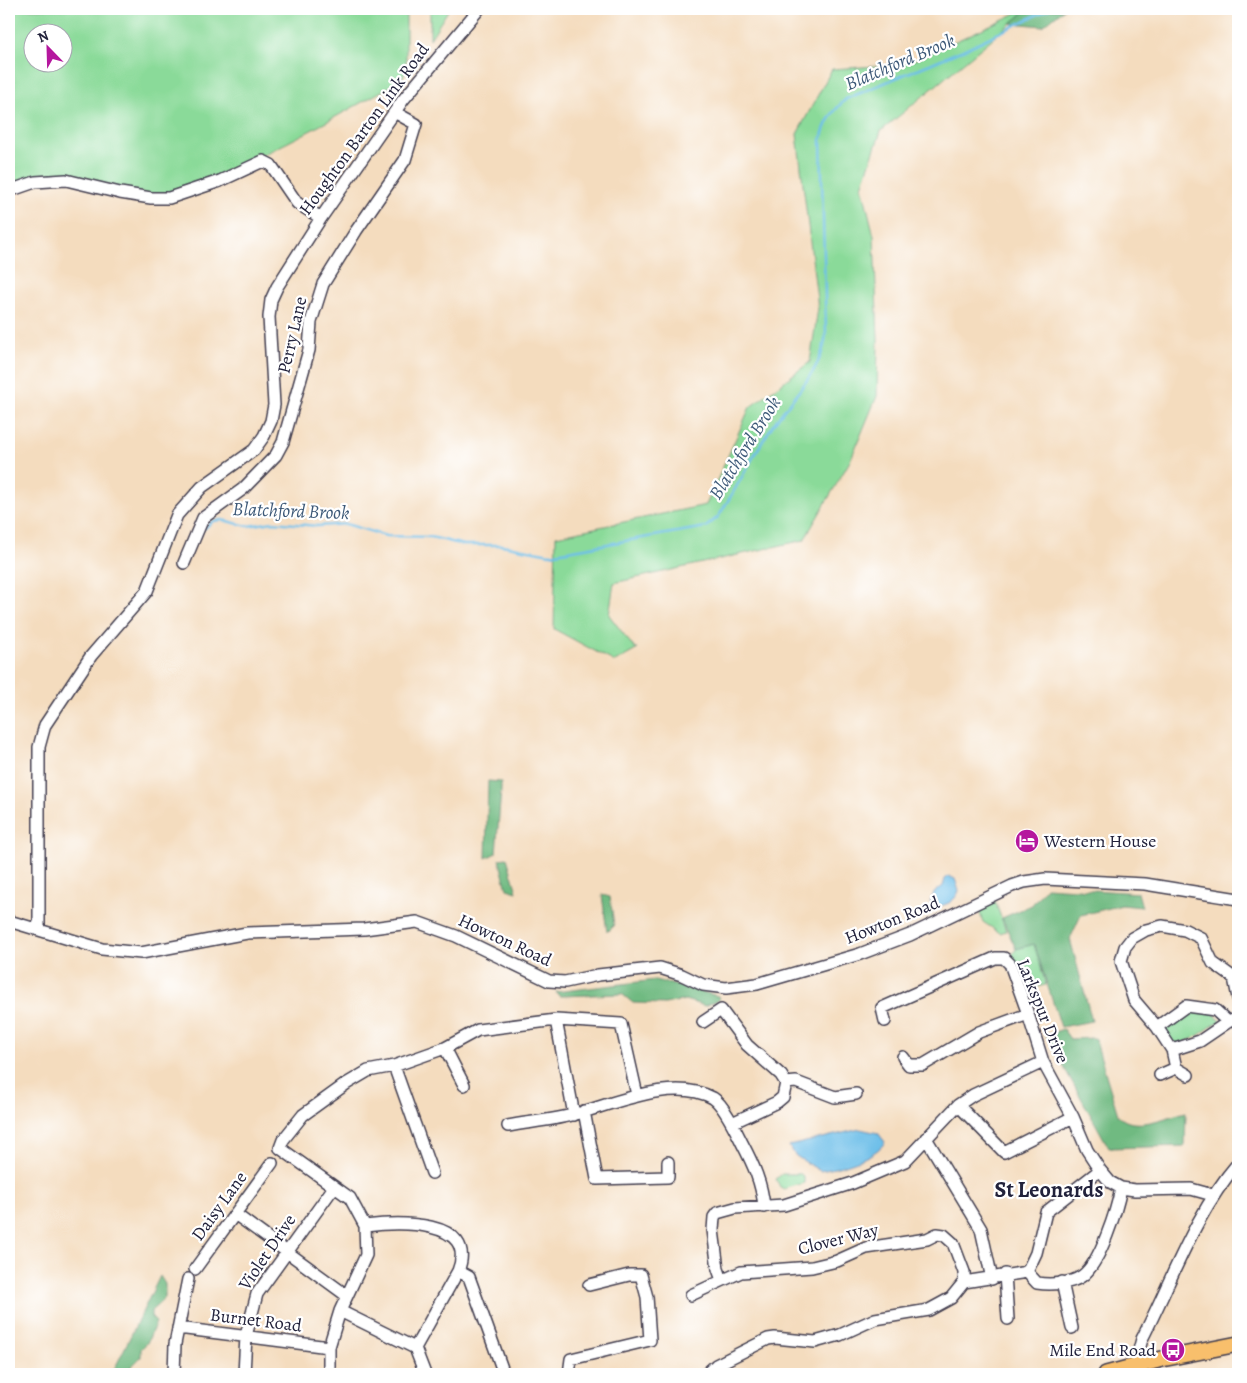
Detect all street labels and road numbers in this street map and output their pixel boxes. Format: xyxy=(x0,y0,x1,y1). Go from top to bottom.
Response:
street label: Houghton Barton Link Road xyxy=(293,38,435,220)
street label: Perry Lane xyxy=(272,294,312,376)
street label: Howton Road xyxy=(841,890,943,950)
street label: Howton Road xyxy=(454,908,556,972)
street label: Larkspur Drive xyxy=(1011,955,1075,1067)
street label: Daisy Lane xyxy=(186,1166,252,1246)
street label: Violet Drive xyxy=(232,1209,301,1295)
street label: Clover Way xyxy=(795,1217,882,1261)
street label: Burnet Road xyxy=(209,1302,304,1338)

